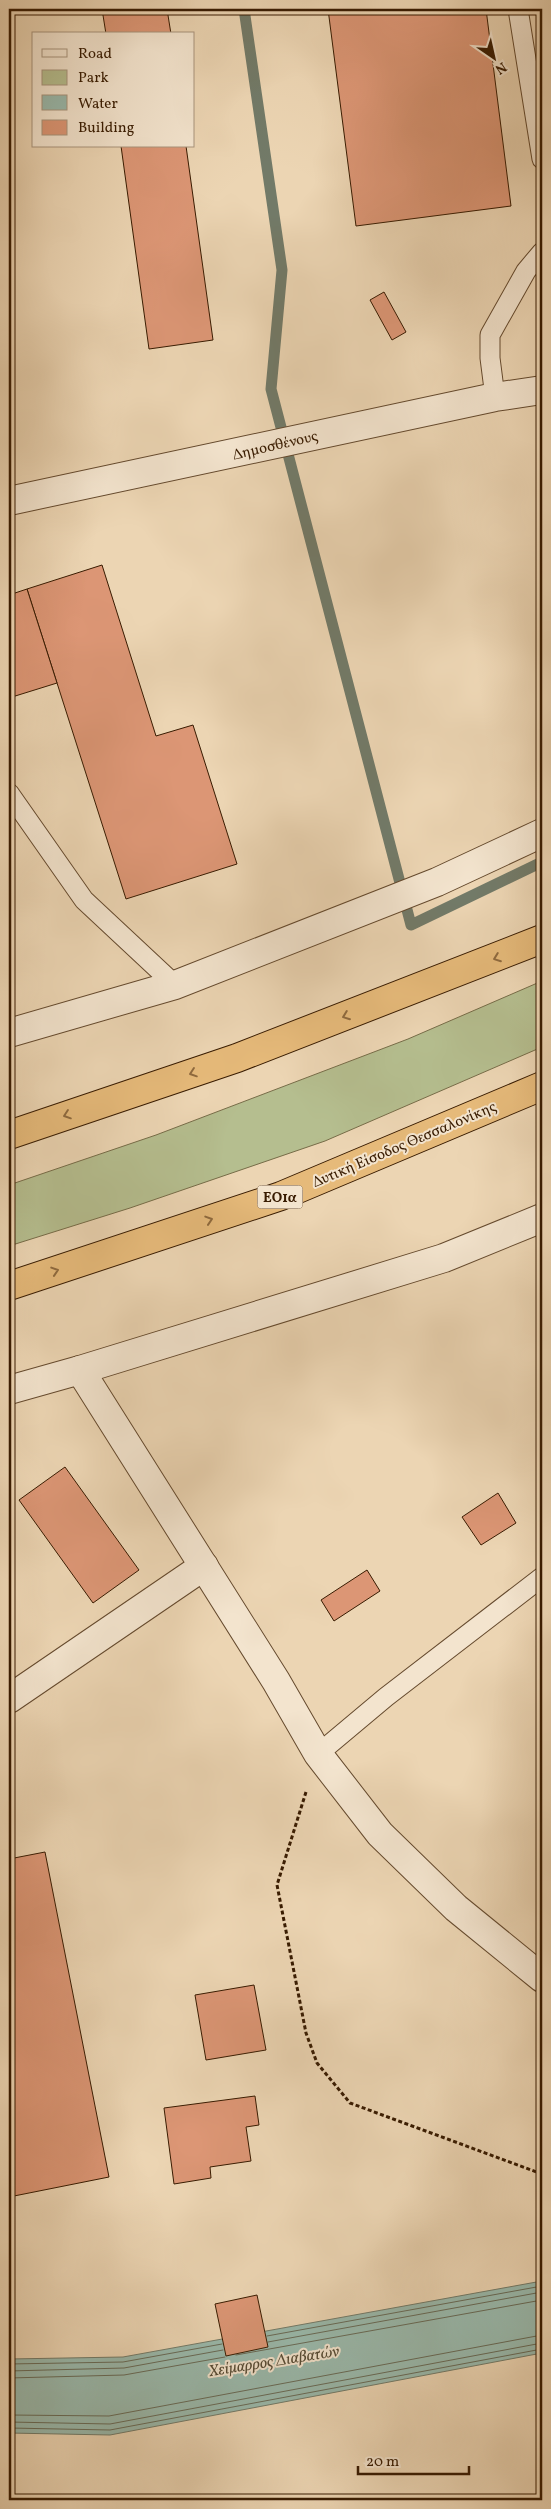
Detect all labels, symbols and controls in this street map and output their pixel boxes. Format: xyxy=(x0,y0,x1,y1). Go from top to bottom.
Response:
legend xyxy=(32,32,195,148)
north arrow xyxy=(468,32,518,82)
text: Road xyxy=(78,44,112,65)
text: N xyxy=(491,57,510,78)
text: Park xyxy=(78,68,109,89)
text: Water xyxy=(78,94,118,115)
text: Building xyxy=(78,118,135,139)
street label: Δημοσθένους xyxy=(231,426,320,466)
one-way arrow xyxy=(494,952,502,962)
one-way arrow xyxy=(342,1010,351,1021)
one-way arrow xyxy=(190,1067,198,1077)
street label: Δυτική Είσοδος Θεσσαλονίκης xyxy=(309,1097,500,1194)
one-way arrow xyxy=(64,1110,72,1120)
road number: ΕΟ1α xyxy=(258,1186,302,1208)
one-way arrow xyxy=(205,1215,213,1225)
one-way arrow xyxy=(50,1266,59,1276)
water label: Χείμαρρος Διαβατών xyxy=(206,2341,342,2383)
scale bar xyxy=(358,2444,470,2476)
text: 20 m xyxy=(366,2452,399,2473)

